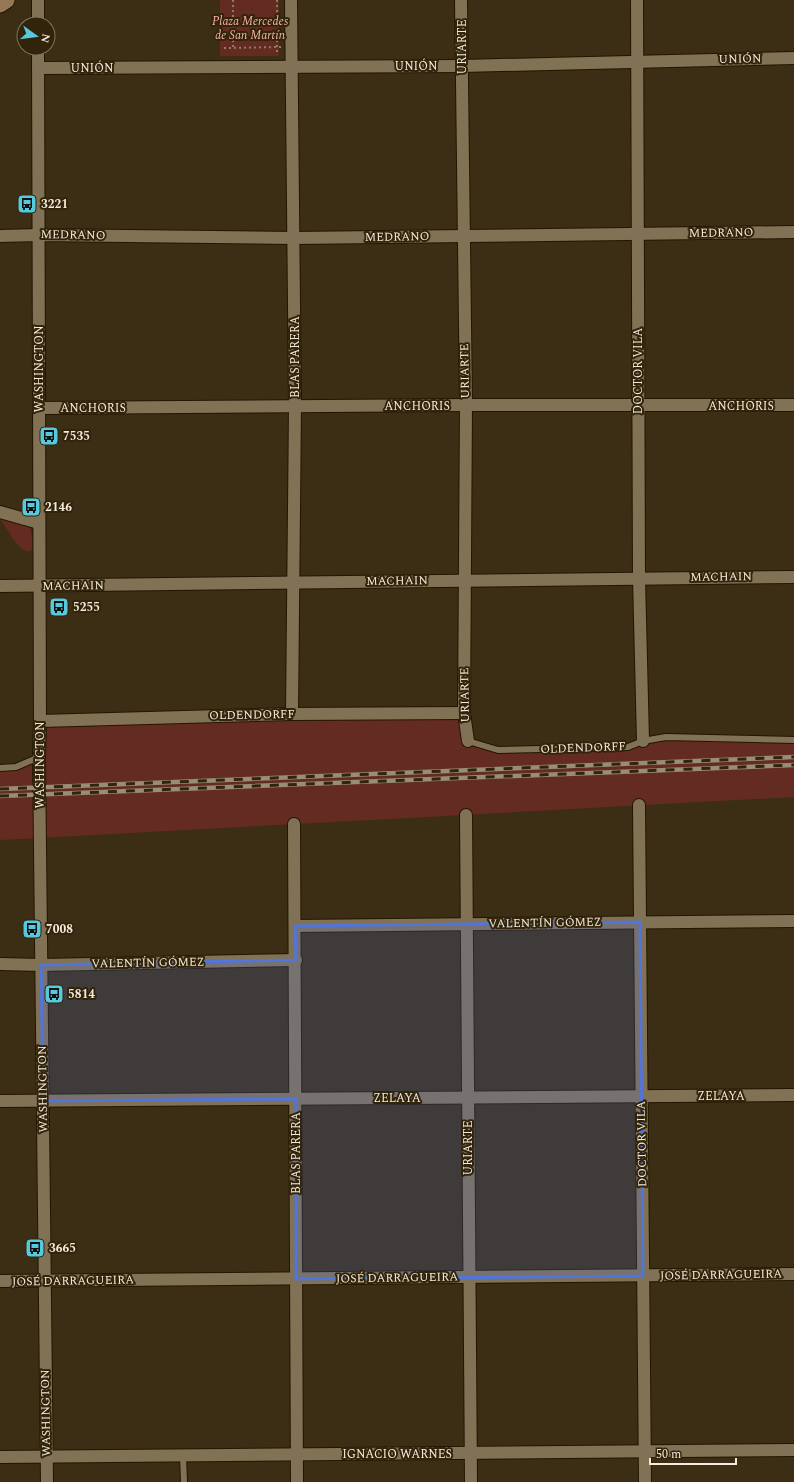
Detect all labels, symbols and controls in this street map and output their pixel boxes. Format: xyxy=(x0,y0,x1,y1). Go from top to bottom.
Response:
park label: Plaza Mercedes de San Martín xyxy=(212,12,289,45)
north arrow xyxy=(16,16,56,56)
street label: URIARTE xyxy=(453,19,472,75)
text: N xyxy=(36,32,55,45)
street label: UNIÓN xyxy=(718,49,762,69)
street label: UNIÓN xyxy=(394,57,438,76)
street label: UNIÓN xyxy=(70,59,114,78)
bus stop icon: 3221 xyxy=(16,193,38,215)
place label: 3221 xyxy=(41,195,68,214)
street label: MEDRANO xyxy=(688,223,754,243)
street label: MEDRANO xyxy=(40,225,106,245)
street label: MEDRANO xyxy=(364,227,430,247)
street label: BLAS PARERA xyxy=(286,316,305,398)
street label: WASHINGTON xyxy=(30,325,49,413)
street label: DOCTOR VILA xyxy=(629,328,648,414)
street label: URIARTE xyxy=(455,343,475,399)
street label: ANCHORIS xyxy=(384,397,450,416)
street label: ANCHORIS xyxy=(708,397,774,416)
street label: ANCHORIS xyxy=(60,399,126,418)
bus stop icon: 7535 xyxy=(38,425,60,447)
place label: 7535 xyxy=(63,427,90,446)
bus stop icon: 2146 xyxy=(20,496,42,518)
place label: 2146 xyxy=(45,498,72,517)
street label: MACHAIN xyxy=(690,567,752,587)
street label: MACHAIN xyxy=(366,571,428,591)
street label: MACHAIN xyxy=(42,576,104,596)
bus stop icon: 5255 xyxy=(48,596,70,618)
place label: 5255 xyxy=(73,598,100,617)
street label: URIARTE xyxy=(455,667,475,723)
street label: OLDENDORFF xyxy=(209,705,295,725)
street label: WASHINGTON xyxy=(31,721,50,809)
street label: OLDENDORFF xyxy=(540,737,626,759)
street label: VALENTÍN GÓMEZ xyxy=(488,913,602,933)
bus stop icon: 7008 xyxy=(21,918,43,940)
place label: 7008 xyxy=(46,920,73,939)
street label: VALENTÍN GÓMEZ xyxy=(91,953,205,973)
bus stop icon: 5814 xyxy=(43,983,65,1005)
place label: 5814 xyxy=(68,985,95,1004)
street label: WASHINGTON xyxy=(33,1045,53,1133)
street label: ZELAYA xyxy=(697,1087,745,1106)
street label: ZELAYA xyxy=(373,1089,421,1108)
street label: DOCTOR VILA xyxy=(632,1101,652,1187)
street label: BLAS PARERA xyxy=(287,1112,306,1194)
street label: URIARTE xyxy=(459,1120,478,1176)
bus stop icon: 3665 xyxy=(24,1237,46,1259)
place label: 3665 xyxy=(49,1239,76,1258)
street label: JOSÉ DARRAGUEIRA xyxy=(660,1264,782,1286)
street label: JOSÉ DARRAGUEIRA xyxy=(336,1267,458,1289)
street label: JOSÉ DARRAGUEIRA xyxy=(12,1270,134,1292)
street label: WASHINGTON xyxy=(36,1369,56,1457)
scale bar xyxy=(650,1440,736,1466)
street label: IGNACIO WARNES xyxy=(342,1445,452,1464)
text: 50 m xyxy=(656,1445,681,1464)

